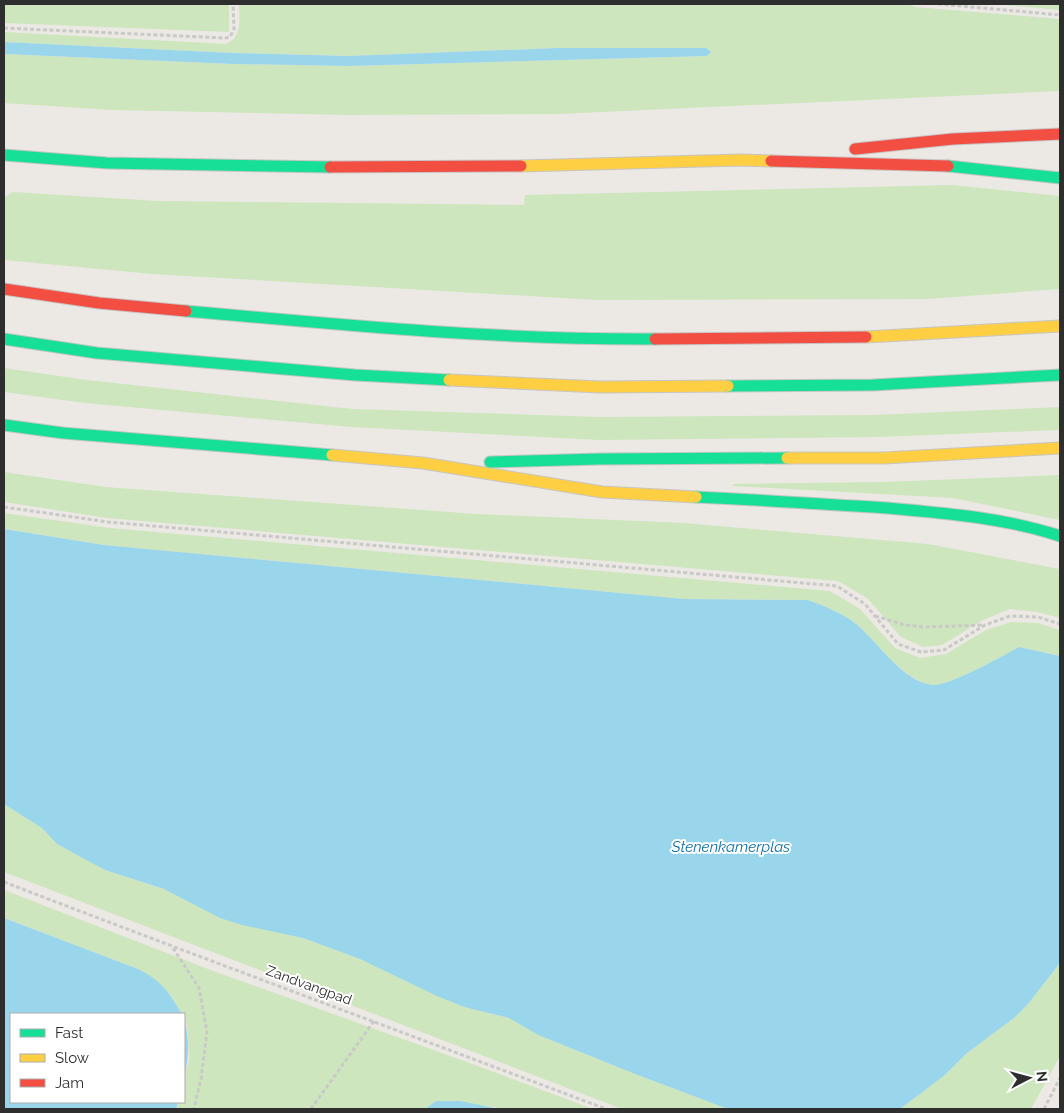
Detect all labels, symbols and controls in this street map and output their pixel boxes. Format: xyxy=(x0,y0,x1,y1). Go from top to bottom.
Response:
water label: Stenenkamerplas xyxy=(671,838,790,856)
street label: Zandvangpad xyxy=(264,962,354,1008)
legend xyxy=(10,1013,185,1103)
text: Fast xyxy=(55,1024,83,1042)
text: Slow xyxy=(55,1049,89,1067)
north arrow xyxy=(1004,1053,1054,1103)
text: N xyxy=(1033,1070,1050,1083)
text: Jam xyxy=(55,1074,84,1092)

